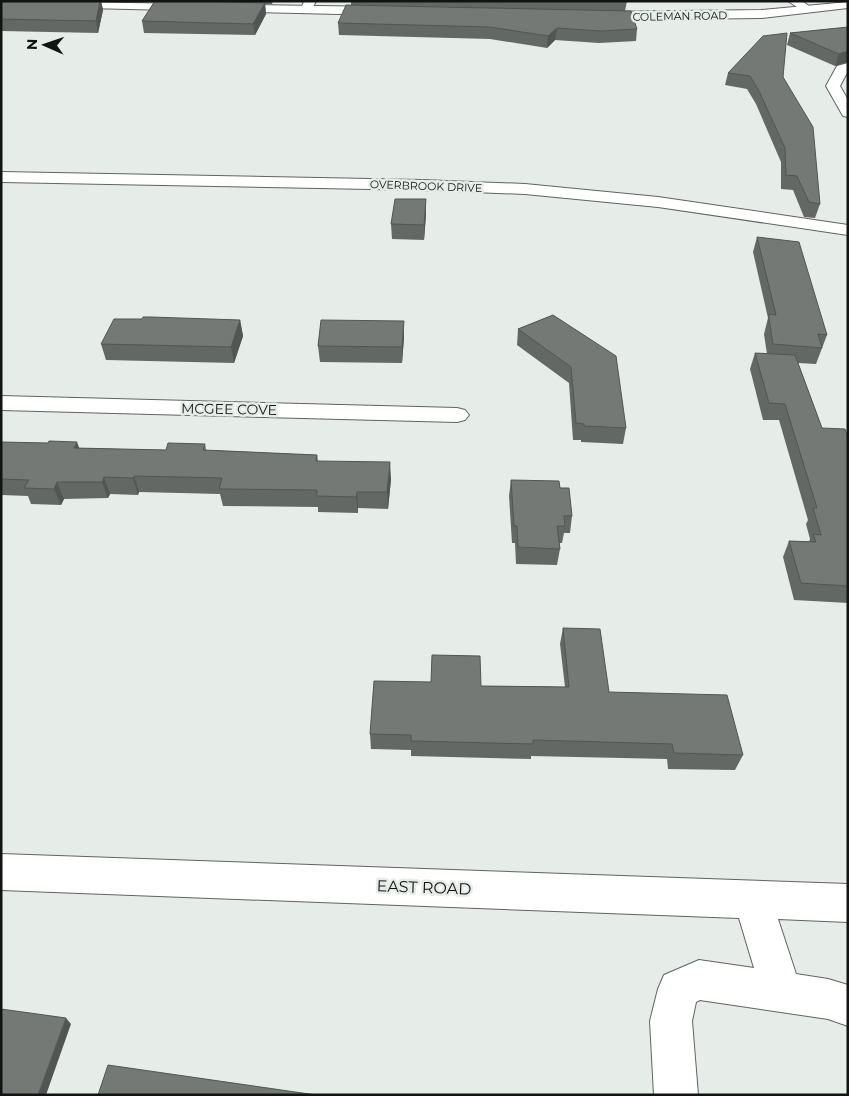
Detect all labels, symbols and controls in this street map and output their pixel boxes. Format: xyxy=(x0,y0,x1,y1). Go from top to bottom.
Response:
street label: COLEMAN ROAD xyxy=(633,8,727,24)
north arrow xyxy=(20,20,70,70)
text: N xyxy=(23,39,41,51)
street label: OVERBROOK DRIVE xyxy=(370,177,482,195)
street label: MCGEE COVE xyxy=(181,399,277,419)
street label: EAST ROAD xyxy=(376,876,472,899)

